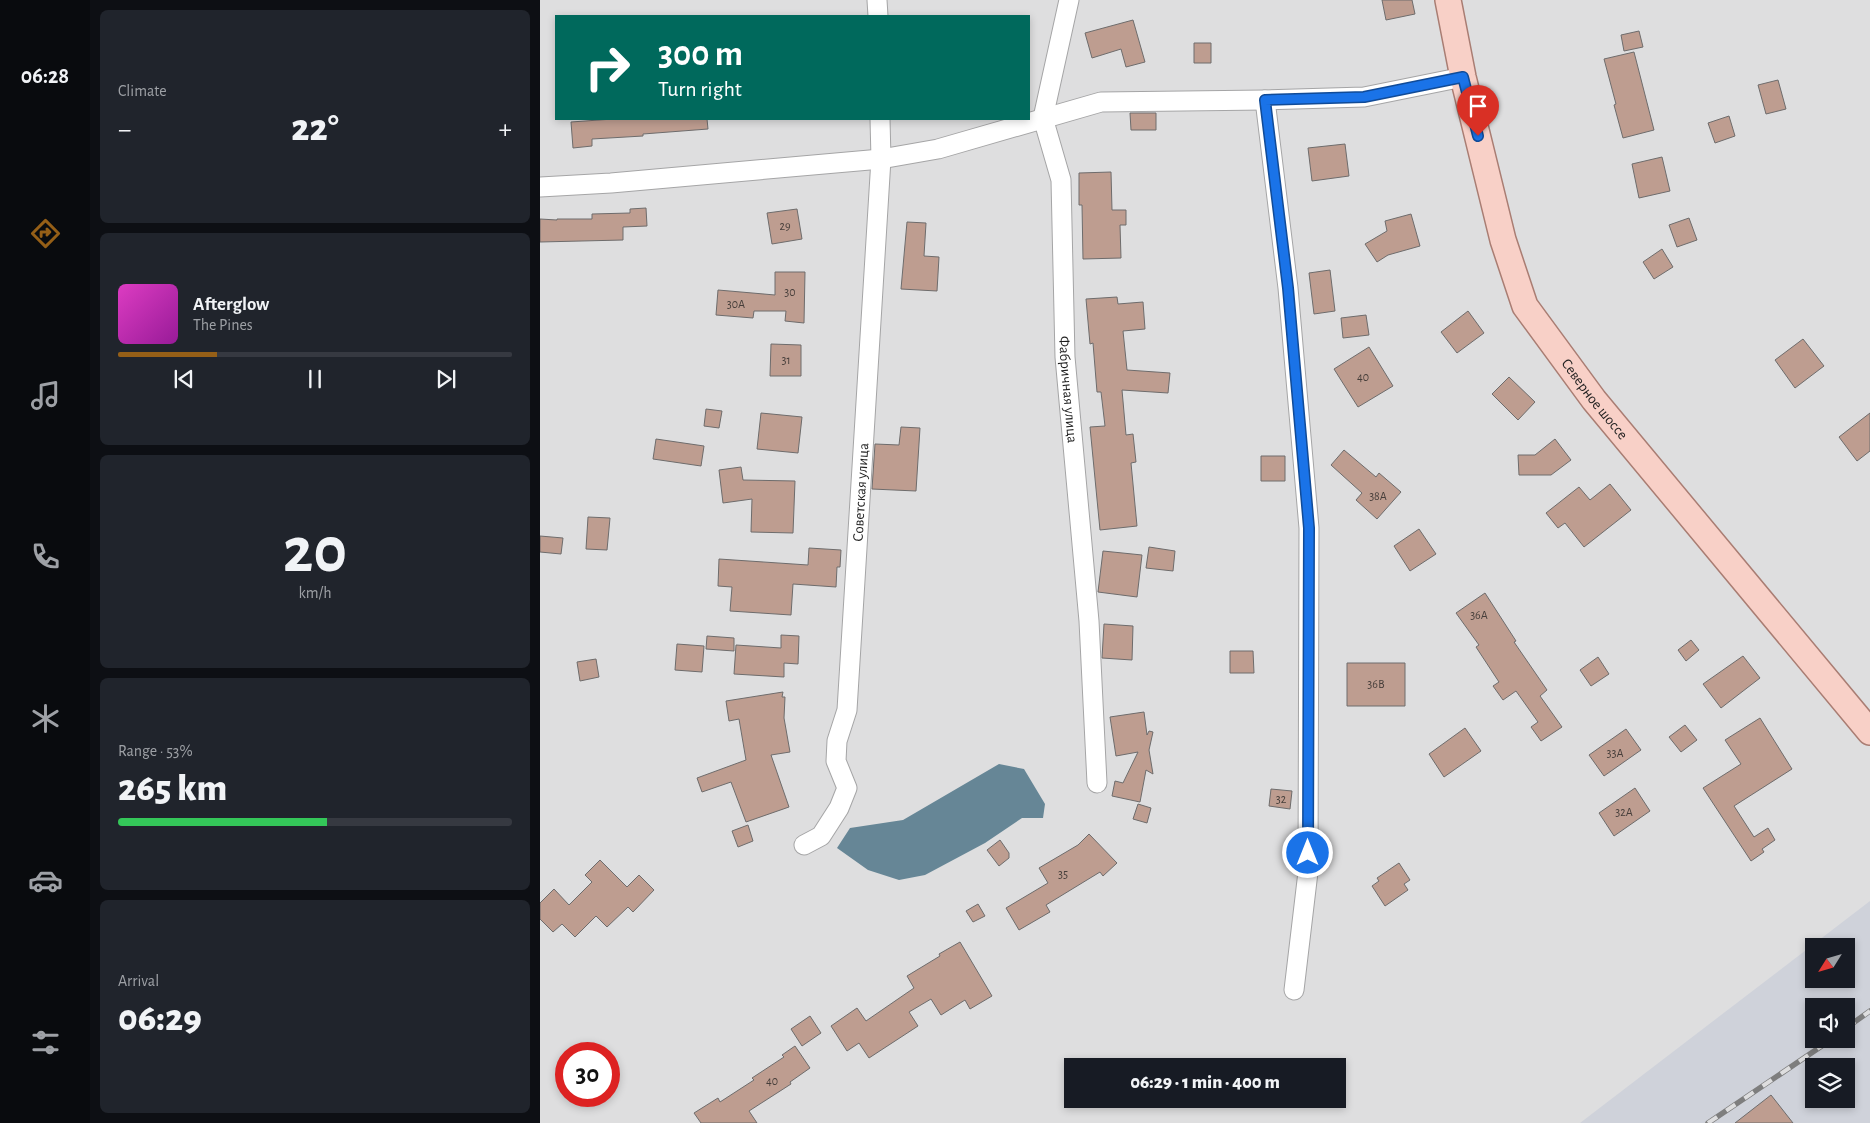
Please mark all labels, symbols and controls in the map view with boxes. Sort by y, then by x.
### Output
icon: right [575,35,640,100]
text: 300 m [658,37,743,72]
text: 06:28 [21,65,69,87]
text: Turn right [658,78,742,100]
text: Climate [118,83,167,99]
pin [1457,85,1499,136]
icon: arrive [1464,92,1492,120]
text: 22° [291,110,339,148]
text: − [118,116,131,144]
text: + [499,116,512,144]
icon: directions [28,216,63,251]
house number: 29 [779,220,791,232]
house number: 30 [784,286,796,298]
text: Afterglow [193,295,269,314]
house number: 30А [727,298,745,310]
text: The Pines [193,317,253,333]
street label: Фабричная улица [1057,336,1080,444]
house number: 31 [781,354,791,366]
street label: Северное шоссе [1559,356,1631,442]
icon: previous [170,365,198,393]
icon: pause [301,365,329,393]
icon: next [432,365,460,393]
house number: 40 [1357,371,1369,383]
icon: music [28,378,63,413]
street label: Советская улица [850,442,871,542]
house number: 38А [1369,490,1387,502]
text: 20 [283,519,347,584]
icon: phone [28,539,63,574]
text: km/h [298,585,332,601]
house number: 36А [1470,609,1488,621]
house number: 36В [1367,678,1385,690]
icon: climate [28,701,63,736]
text: Range · 53% [118,743,193,759]
house number: 33А [1607,747,1623,759]
text: 265 km [118,770,227,808]
house number: 32 [1276,793,1287,805]
house number: 32А [1615,806,1633,818]
position arrow [1281,826,1333,878]
icon: car [28,863,63,898]
house number: 35 [1058,868,1068,880]
north arrow [1805,938,1855,988]
map controls [1805,938,1855,1108]
text: Arrival [118,973,159,989]
button: sound [1805,998,1855,1048]
text: 06:29 [118,1000,202,1038]
icon: filters [28,1025,63,1060]
speed limit sign: 30 [555,1042,620,1107]
button: layers [1805,1058,1855,1108]
text: 06:29 · 1 min · 400 m [1130,1073,1280,1092]
house number: 40 [766,1075,778,1087]

